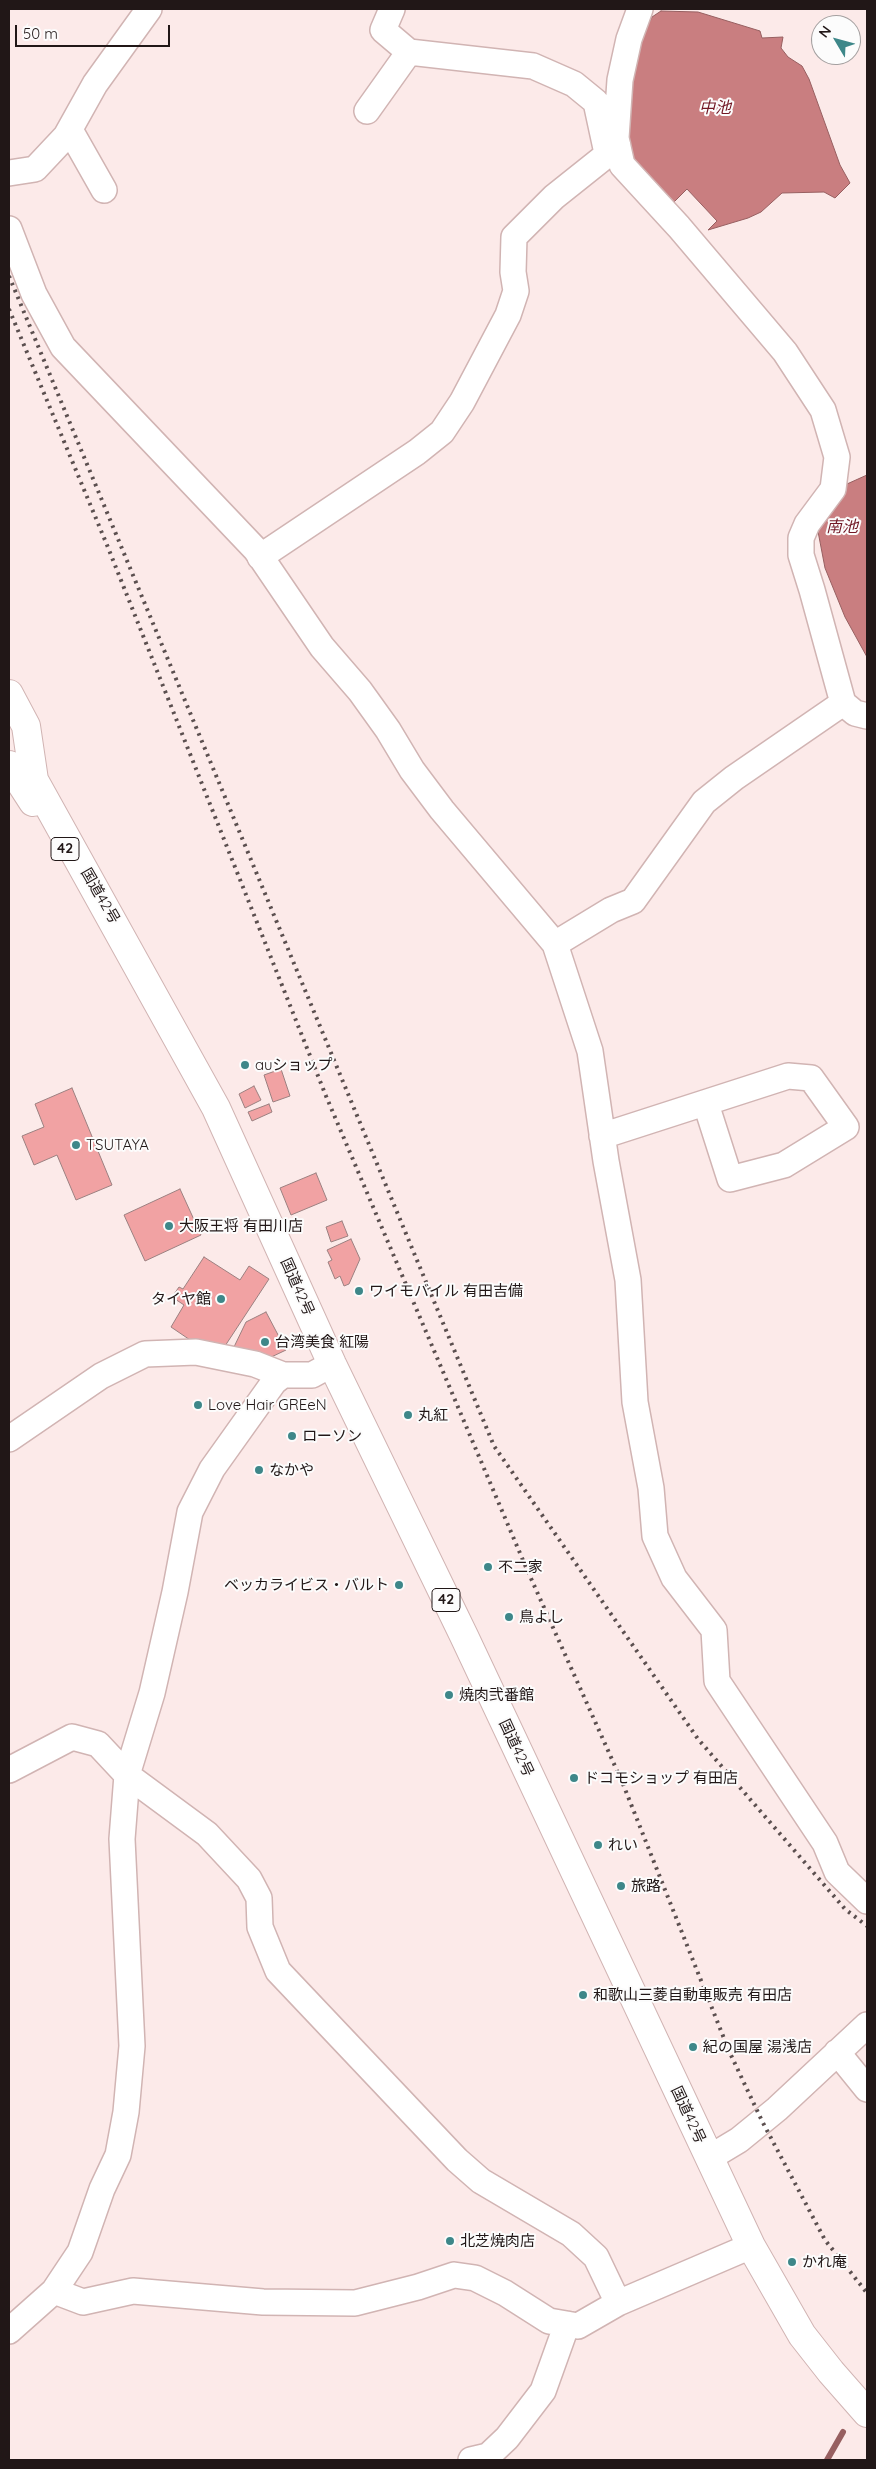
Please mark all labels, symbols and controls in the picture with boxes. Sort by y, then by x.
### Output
scale bar [18,15,172,47]
north arrow [811,15,861,65]
text: N [815,22,835,41]
text: 50 m [23,24,58,43]
water label: 中池 [699,98,731,118]
water label: 南池 [826,517,858,537]
road number: 42 [51,838,79,861]
street label: 国道42号 [77,865,123,927]
place label: auショップ [255,1056,332,1074]
marker: auショップ [239,1059,251,1071]
place label: TSUTAYA [86,1136,149,1154]
marker: TSUTAYA [70,1139,82,1151]
place label: 大阪王将 有田川店 [179,1217,303,1235]
marker: 大阪王将 有田川店 [163,1220,175,1232]
street label: 国道42号 [276,1255,318,1319]
place label: ワイモバイル 有田吉備 [369,1282,523,1300]
marker: ワイモバイル 有田吉備 [353,1285,365,1297]
place label: タイヤ館 [151,1290,211,1308]
marker: タイヤ館 [215,1293,227,1305]
place label: 台湾美食 紅陽 [275,1333,369,1351]
marker: 台湾美食 紅陽 [259,1336,271,1348]
place label: Love Hair GREeN [208,1396,327,1414]
marker: Love Hair GREeN [192,1399,204,1411]
place label: 丸紅 [418,1406,448,1424]
marker: 丸紅 [402,1409,414,1421]
place label: ローソン [302,1427,362,1445]
marker: ローソン [286,1430,298,1442]
place label: なかや [269,1461,314,1479]
marker: なかや [253,1464,265,1476]
place label: 不二家 [498,1558,543,1576]
marker: 不二家 [482,1561,494,1573]
place label: ベッカライビス・バルト [224,1576,389,1594]
marker: ベッカライビス・バルト [393,1579,405,1591]
road number: 42 [432,1588,460,1612]
place label: 鳥よし [519,1608,564,1626]
marker: 鳥よし [503,1611,515,1623]
place label: 焼肉弐番館 [459,1686,534,1704]
marker: 焼肉弐番館 [443,1689,455,1701]
street label: 国道42号 [495,1716,537,1780]
place label: ドコモショップ 有田店 [584,1769,738,1787]
marker: ドコモショップ 有田店 [568,1772,580,1784]
place label: れい [608,1836,638,1854]
marker: れい [592,1839,604,1851]
place label: 旅路 [631,1877,661,1895]
marker: 旅路 [615,1880,627,1892]
place label: 和歌山三菱自動車販売 有田店 [593,1986,792,2004]
marker: 和歌山三菱自動車販売 有田店 [577,1989,589,2001]
place label: 紀の国屋 湯浅店 [703,2038,812,2056]
marker: 紀の国屋 湯浅店 [687,2041,699,2053]
street label: 国道42号 [667,2083,709,2147]
place label: 北芝焼肉店 [460,2232,535,2250]
marker: 北芝焼肉店 [444,2235,456,2247]
place label: かれ庵 [802,2253,847,2271]
marker: かれ庵 [786,2256,798,2268]

